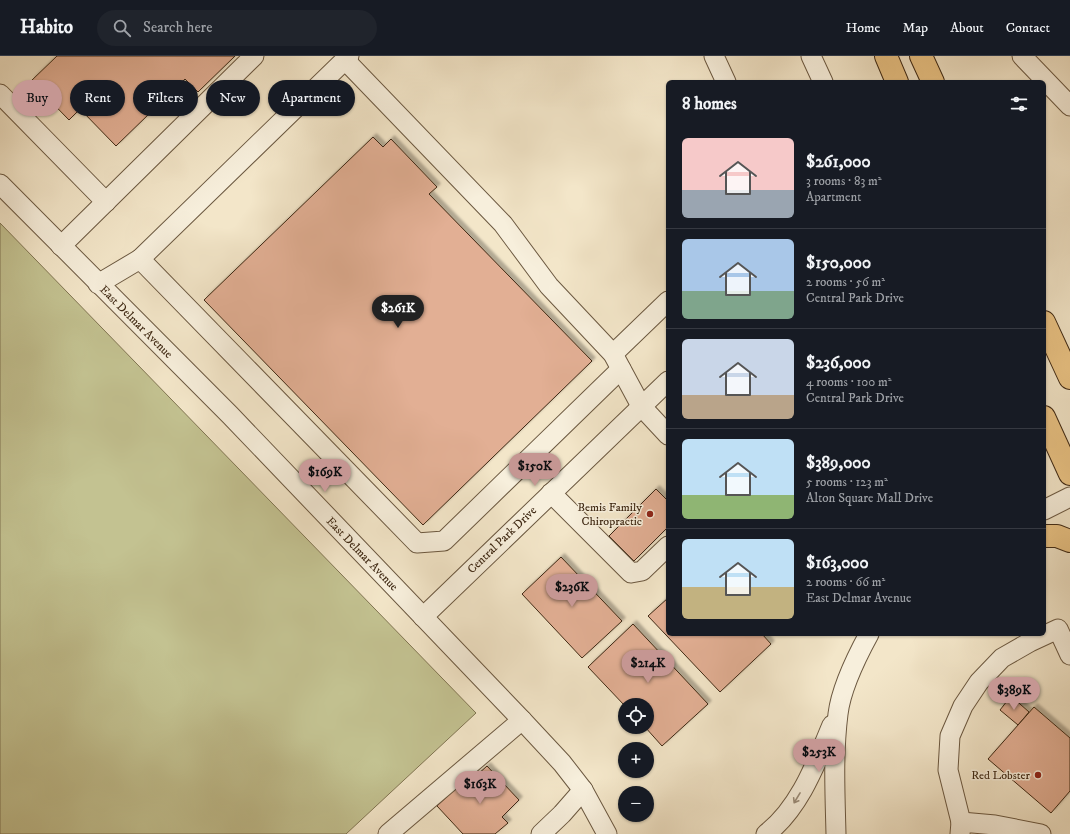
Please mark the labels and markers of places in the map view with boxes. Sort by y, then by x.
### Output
pin: $261K [370,295,426,329]
pin: $150K [507,453,563,487]
pin: $169K [297,459,353,493]
place label: Bemis Family Chiropractic [577,500,642,529]
marker: Bemis Family Chiropractic [645,509,655,519]
pin: $236K [544,574,600,608]
pin: $214K [620,650,676,684]
pin: $389K [986,677,1042,711]
pin: $253K [791,739,847,773]
place label: Red Lobster [971,768,1031,783]
marker: Red Lobster [1033,770,1043,780]
pin: $163K [452,771,508,805]

